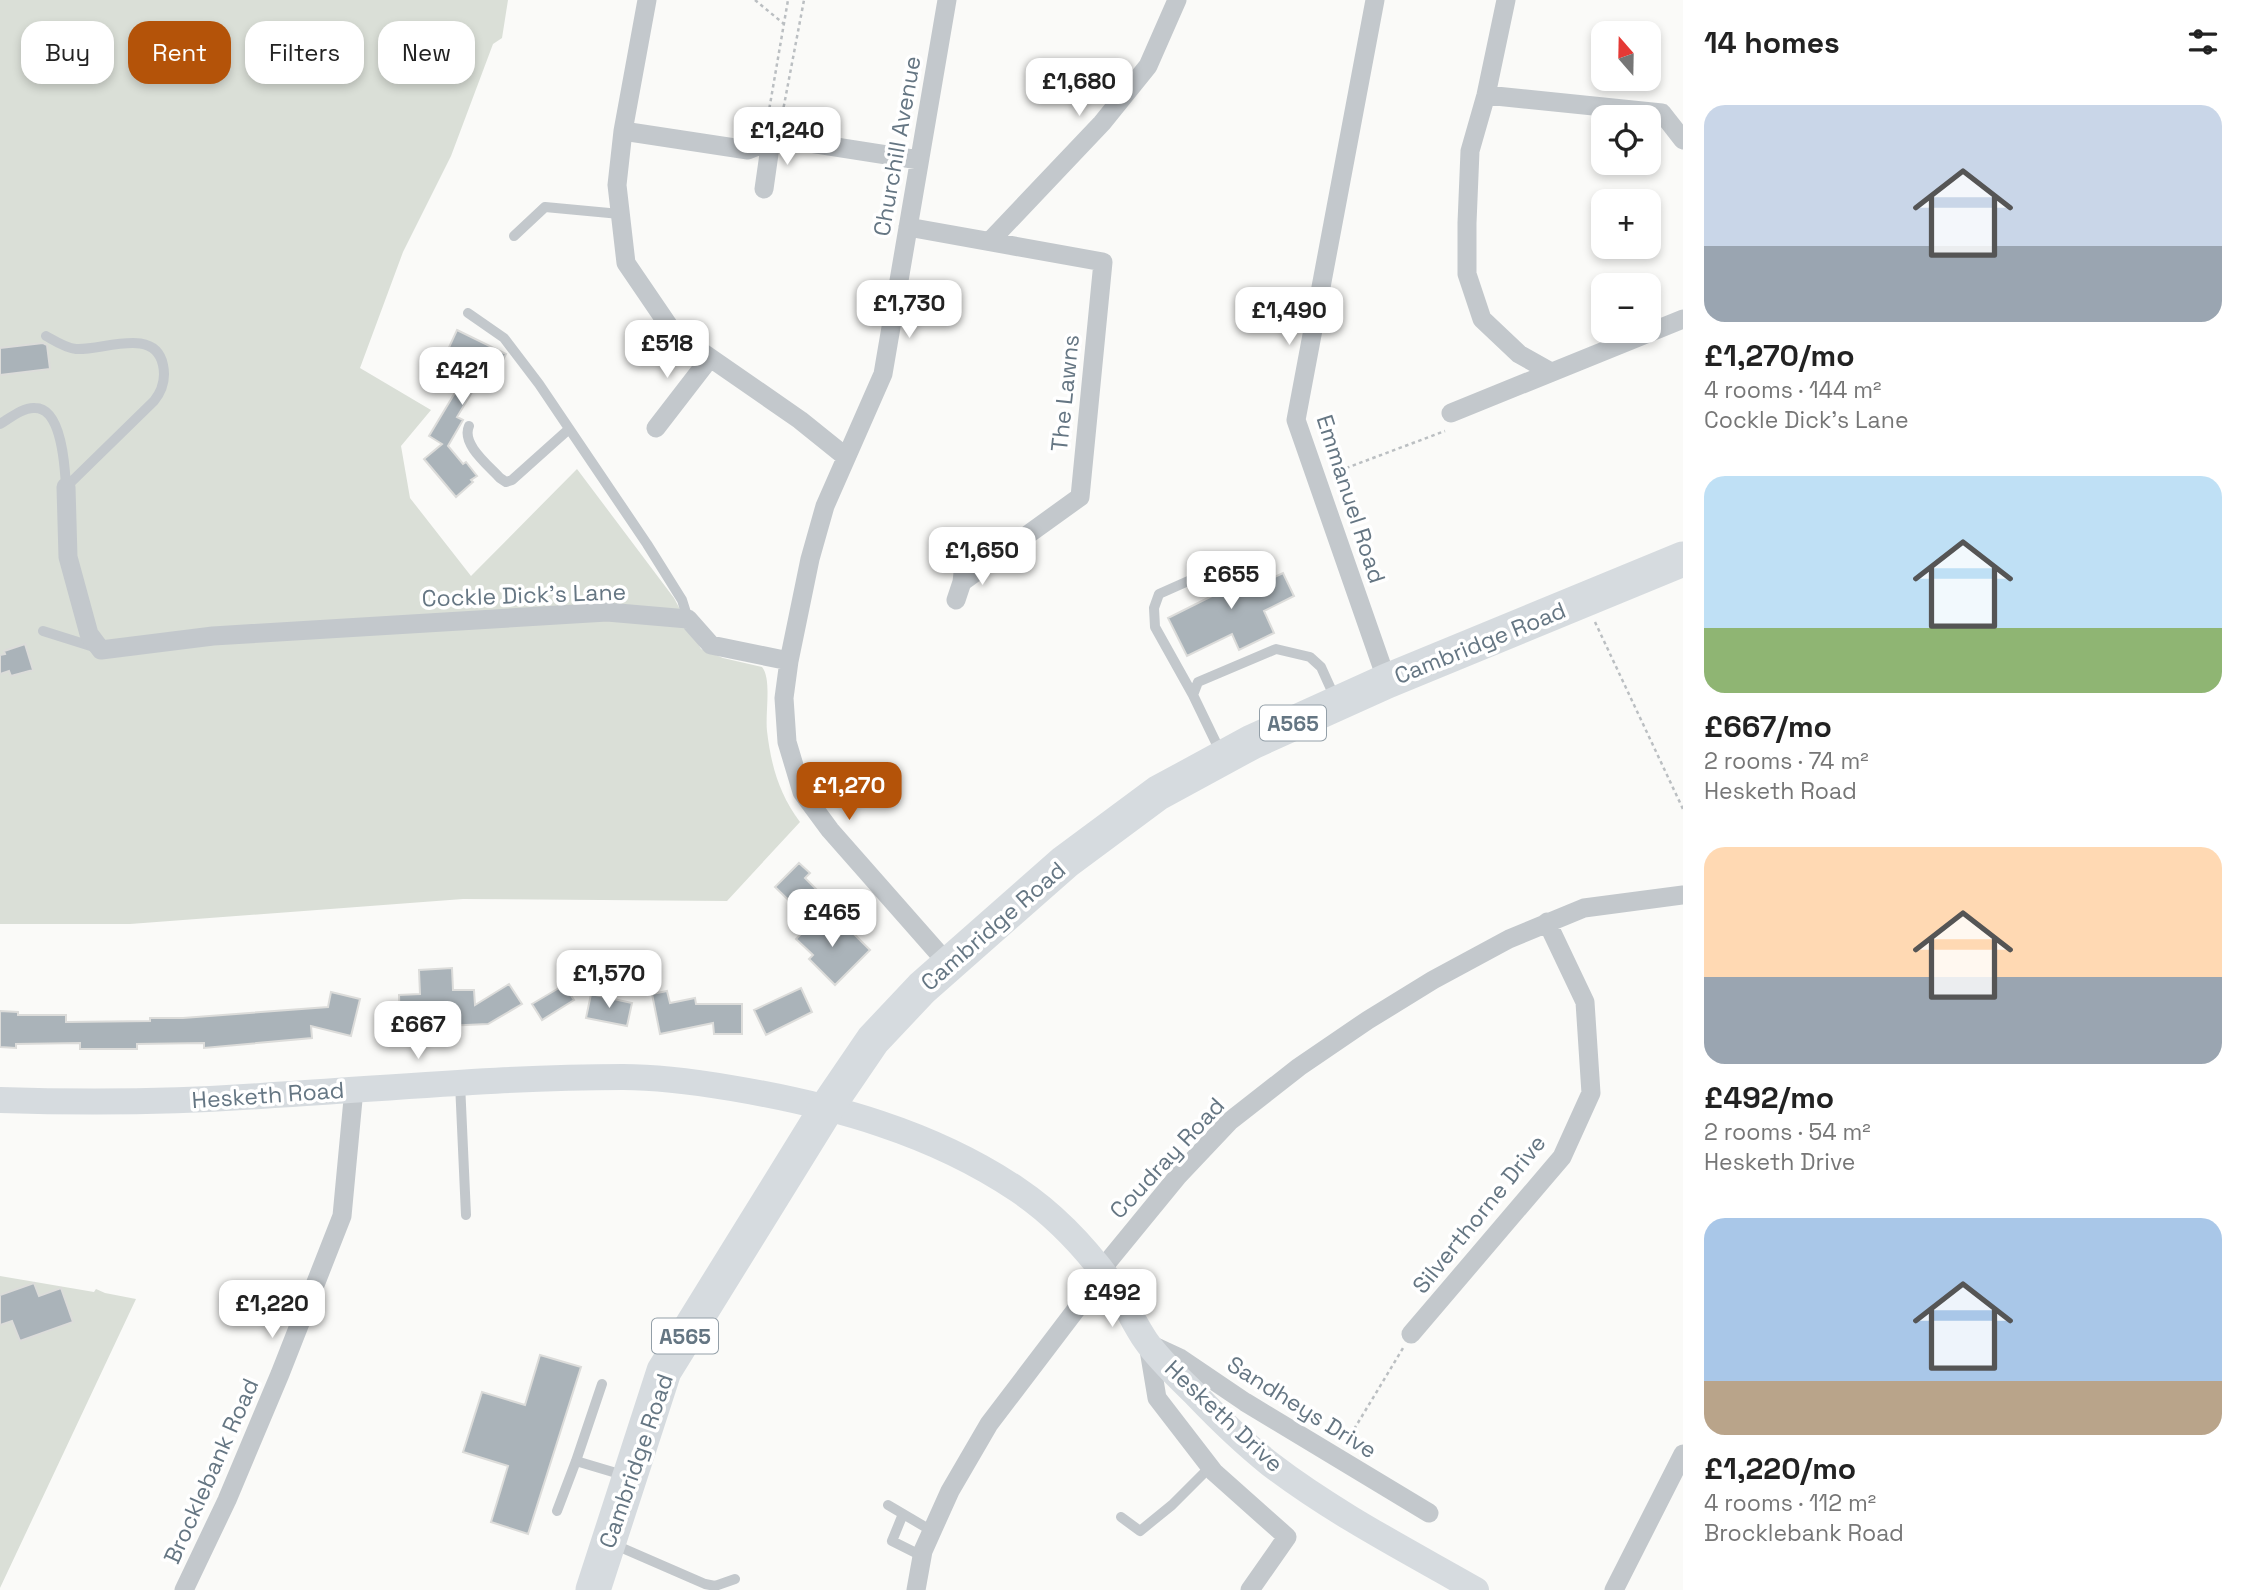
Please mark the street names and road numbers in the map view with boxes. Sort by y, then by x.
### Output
street label: Churchill Avenue [866,53,928,239]
street label: The Lawns [1044,333,1086,453]
street label: Emmanuel Road [1310,411,1392,587]
street label: Cockle Dick's Lane [421,576,627,614]
street label: Cambridge Road [1390,595,1570,691]
road number: A565 [1260,706,1326,740]
street label: Cambridge Road [914,855,1072,997]
street label: Hesketh Road [191,1075,345,1115]
street label: Coudray Road [1103,1091,1231,1225]
street label: Silverthorne Drive [1406,1128,1552,1300]
road number: A565 [652,1318,718,1354]
street label: Sandheys Drive [1221,1349,1383,1465]
street label: Hesketh Drive [1158,1353,1290,1479]
street label: Cambridge Road [592,1370,680,1552]
street label: Brocklebank Road [157,1374,265,1568]

